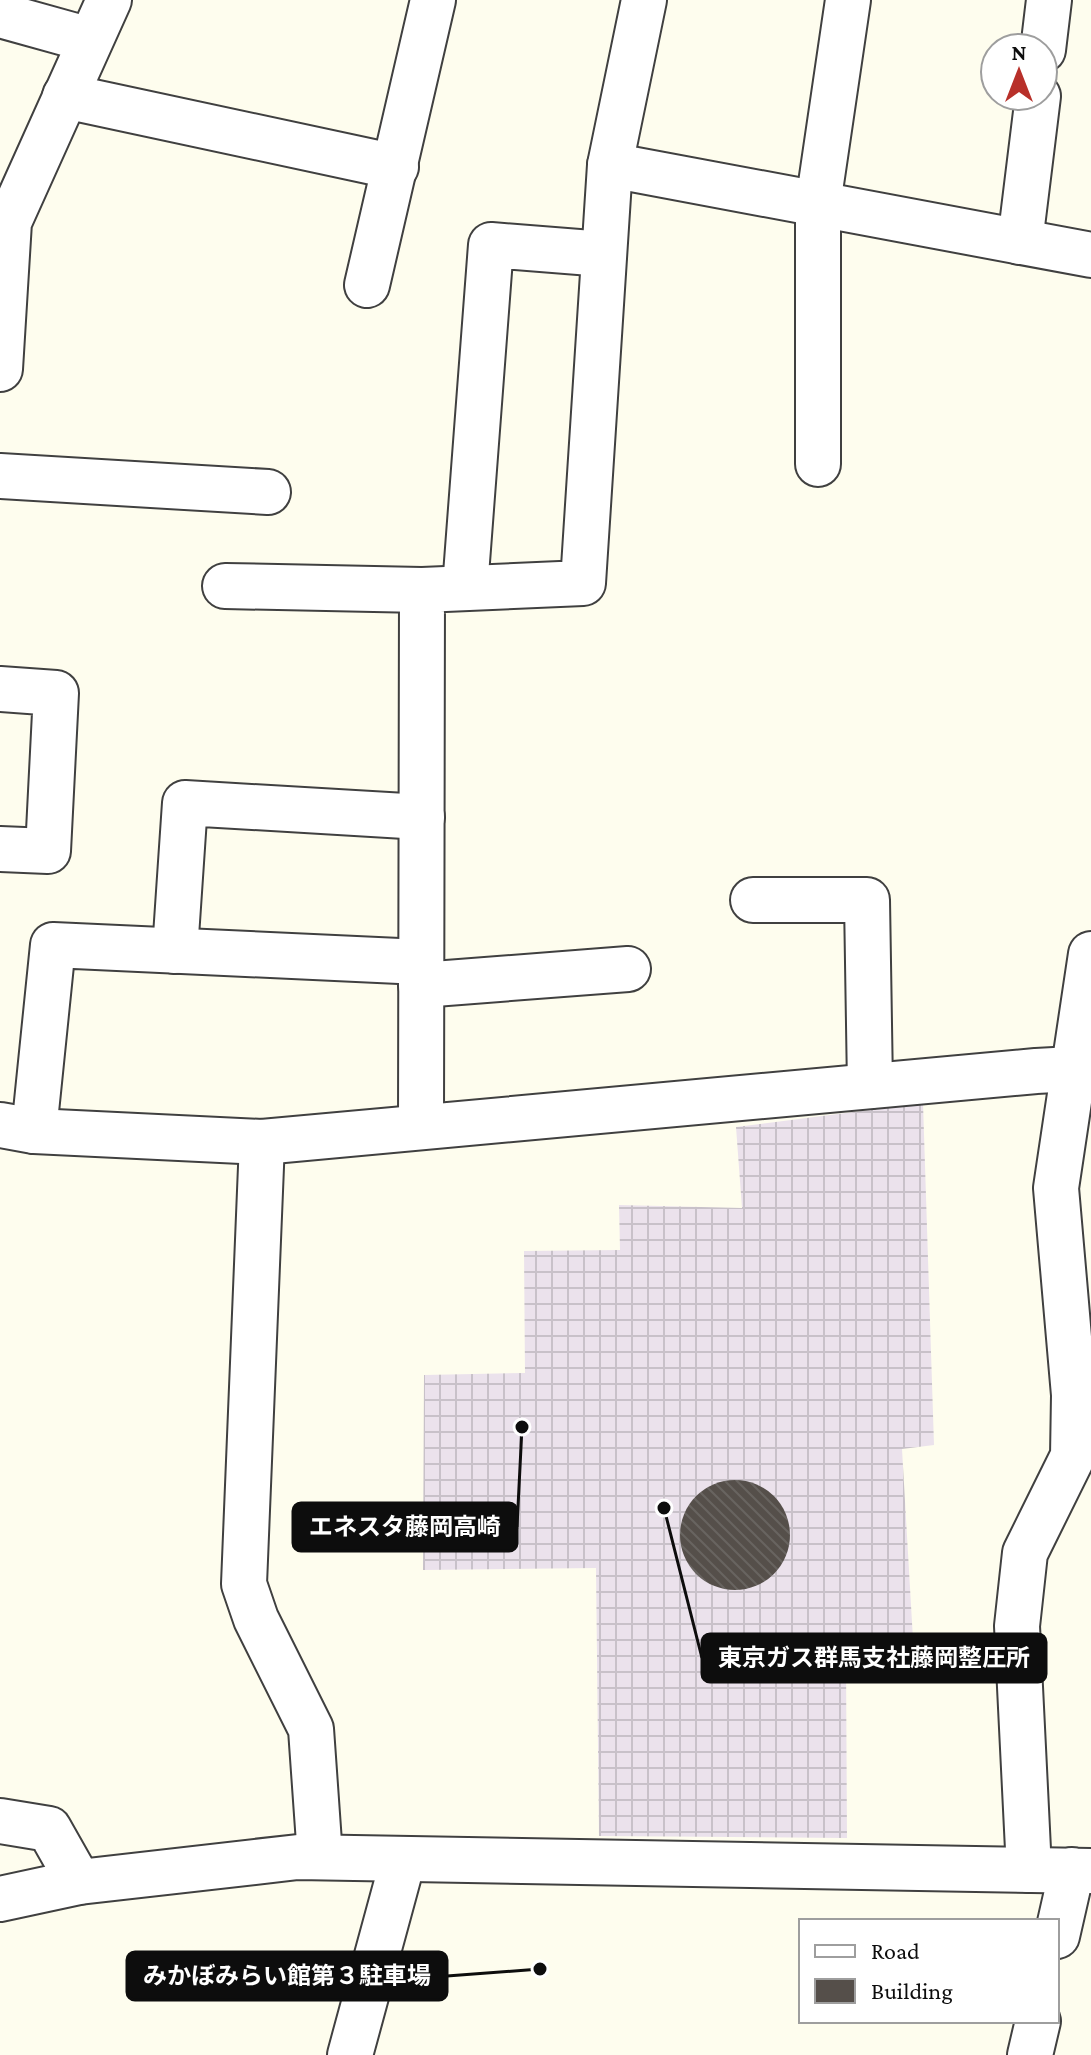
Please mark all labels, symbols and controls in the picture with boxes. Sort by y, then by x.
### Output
north arrow [979,32,1059,112]
text: N [1012,40,1027,65]
callout: エネスタ藤岡高崎 [293,1503,517,1551]
text: エネスタ藤岡高崎 [309,1513,501,1540]
callout: 東京ガス群馬支社藤岡整圧所 [702,1634,1046,1682]
text: 東京ガス群馬支社藤岡整圧所 [718,1644,1030,1671]
legend [799,1919,1059,2023]
text: Road [871,1937,920,1964]
callout: みかぼみらい館第３駐車場 [127,1952,447,2000]
text: みかぼみらい館第３駐車場 [143,1962,431,1989]
text: Building [871,1977,953,2004]

